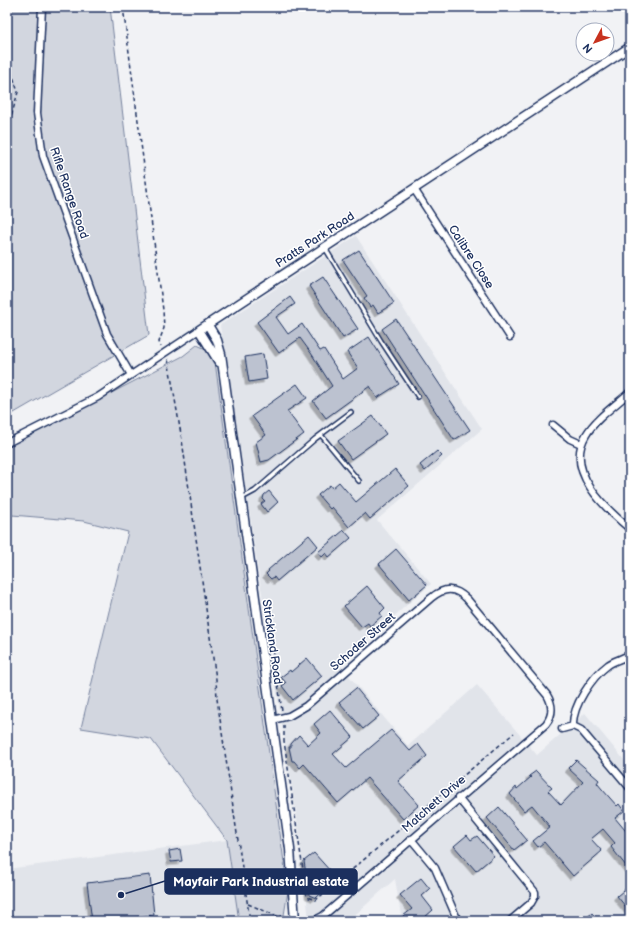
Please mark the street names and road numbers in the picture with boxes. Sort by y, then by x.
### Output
street label: Rifle Range Road [46,145,92,241]
street label: Pratts Park Road [273,209,357,271]
street label: Calibre Close [445,222,497,292]
street label: Strickland Road [259,599,285,686]
street label: Schoder Street [327,609,399,674]
street label: Matchett Drive [399,772,469,836]

